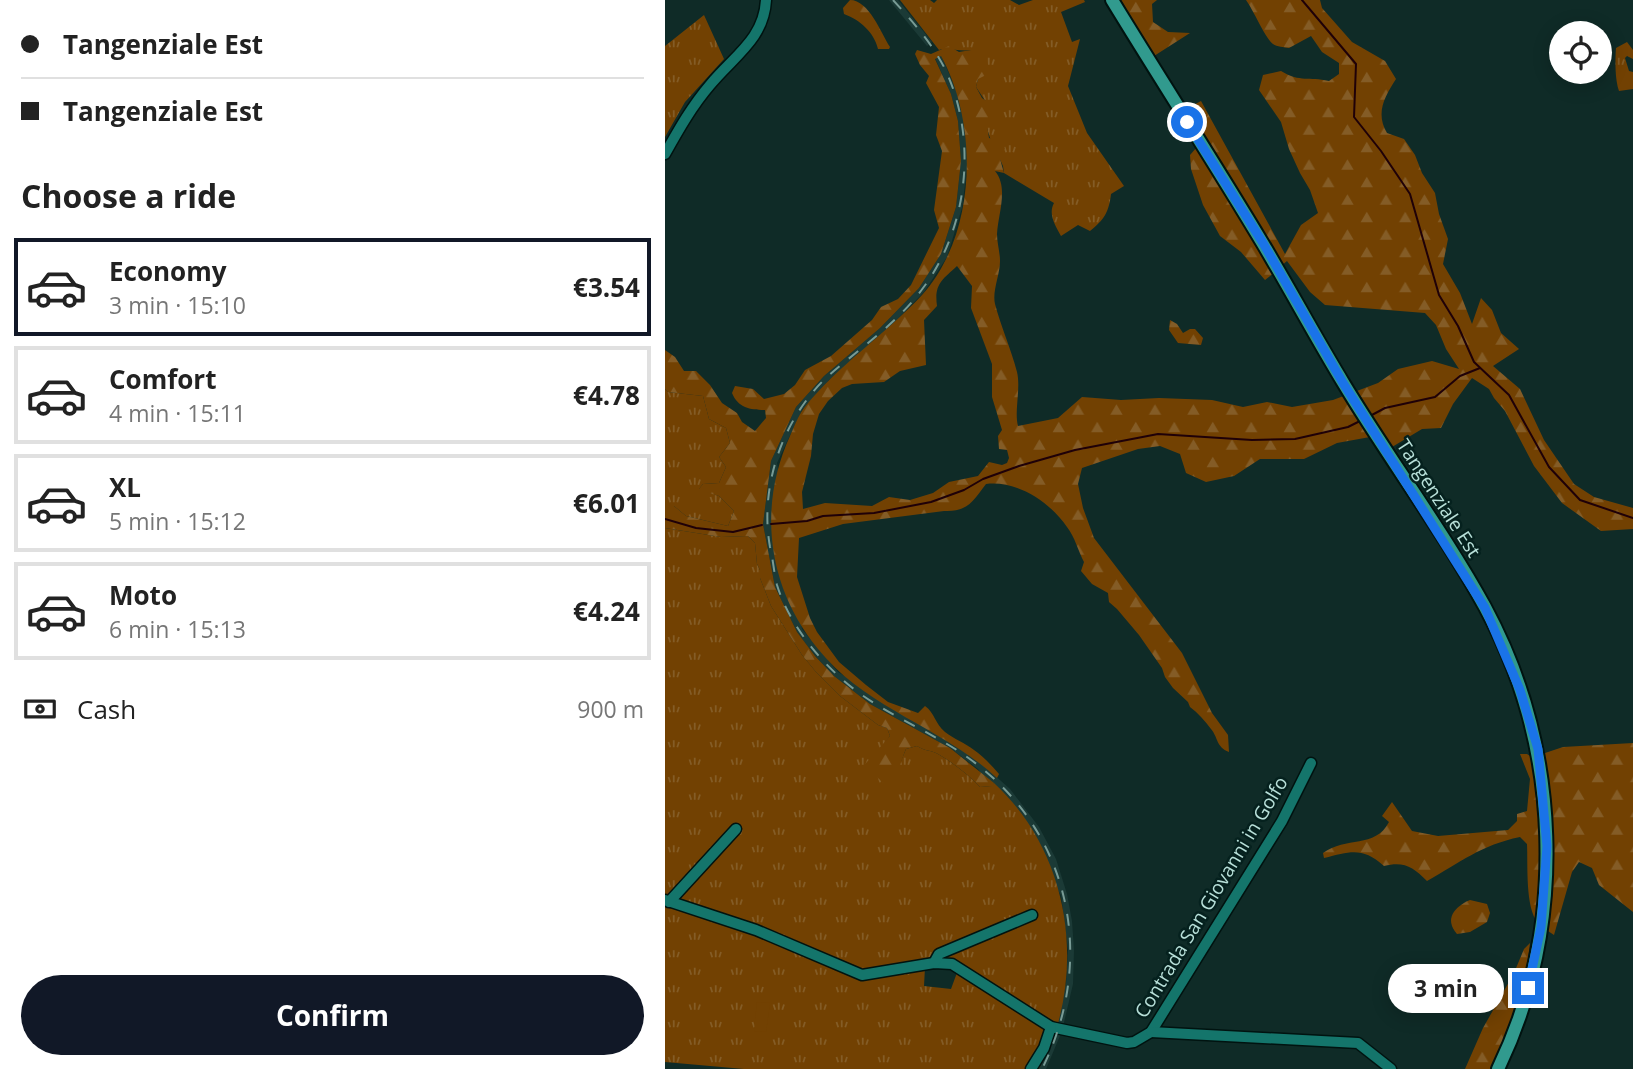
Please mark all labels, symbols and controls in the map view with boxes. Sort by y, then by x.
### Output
map controls [1549,21,1612,84]
button: locate [1549,21,1612,84]
text: Tangenziale Est [63,26,263,62]
text: Tangenziale Est [63,93,263,129]
route start [1171,106,1203,138]
text: Choose a ride [21,174,236,217]
text: Economy [109,253,227,289]
icon: car [25,256,88,319]
text: €3.54 [573,269,640,305]
text: 3 min · 15:10 [109,289,246,321]
text: Comfort [109,361,216,397]
icon: car [25,364,88,427]
text: €4.78 [573,377,640,413]
text: 4 min · 15:11 [109,397,246,429]
street label: Tangenziale Est [1391,434,1487,562]
text: XL [109,469,141,505]
icon: car [25,472,88,535]
text: €6.01 [573,485,640,521]
text: 5 min · 15:12 [109,505,246,537]
text: Moto [109,577,177,613]
icon: car [25,580,88,643]
text: €4.24 [573,593,640,629]
text: 6 min · 15:13 [109,613,246,645]
icon: cash [21,690,59,728]
text: Cash [77,691,136,727]
text: 900 m [577,693,644,725]
street label: Contrada San Giovanni in Golfo [1128,771,1294,1023]
callout: 3 min [1388,964,1503,1012]
text: 3 min [1414,972,1478,1004]
route end [1512,972,1544,1004]
button: Confirm [21,975,644,1055]

